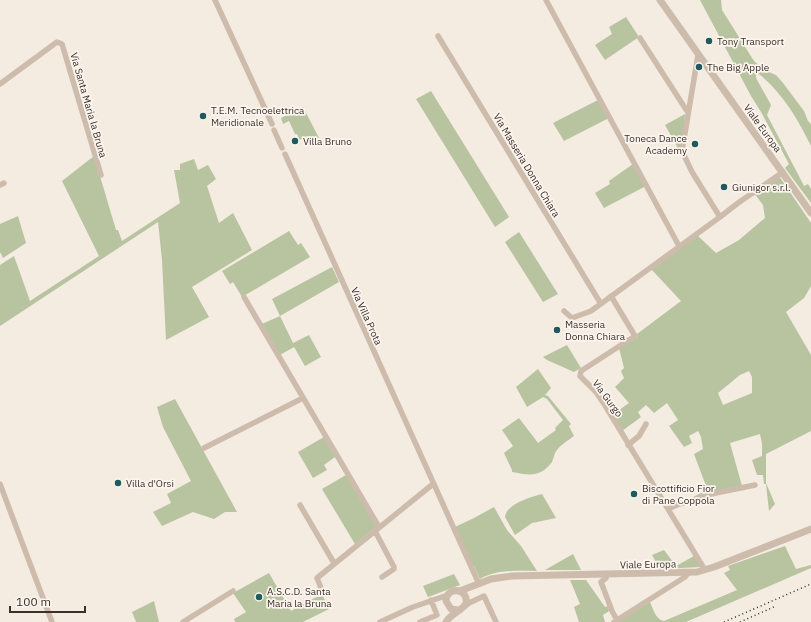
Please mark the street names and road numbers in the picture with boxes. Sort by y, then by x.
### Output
street label: Via Santa Maria la Bruna [67,51,110,160]
street label: Viale Europa [741,102,785,155]
street label: Via Masseria Donna Chiara [490,111,563,220]
street label: Via Villa Prota [348,285,385,348]
street label: Via Gurgo [590,377,626,420]
street label: Viale Europa [620,557,677,571]

